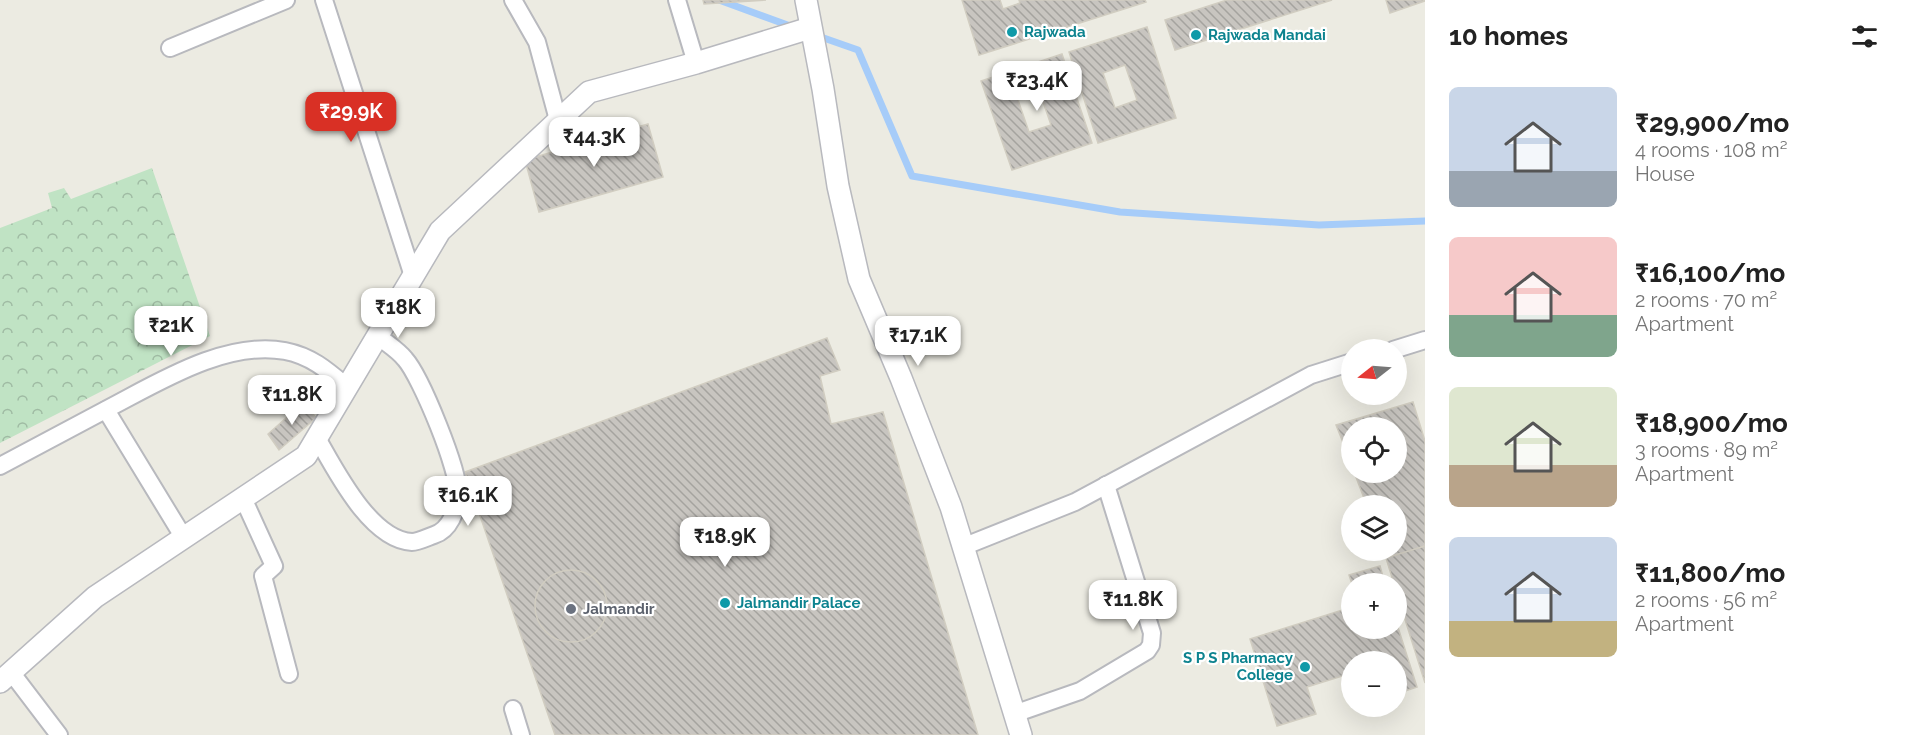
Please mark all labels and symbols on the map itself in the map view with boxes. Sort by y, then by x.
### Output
place label: Rajwada [1024,23,1086,41]
marker: Rajwada [1005,25,1019,39]
place label: Rajwada Mandai [1208,26,1326,44]
marker: Rajwada Mandai [1189,28,1203,42]
pin: ₹23.4K [988,61,1086,112]
pin: ₹29.9K [302,92,400,143]
pin: ₹44.3K [545,117,643,168]
pin: ₹18K [362,288,434,339]
pin: ₹21K [135,306,207,357]
pin: ₹17.1K [869,316,967,367]
north arrow [1341,339,1407,405]
pin: ₹11.8K [243,375,341,426]
pin: ₹16.1K [419,476,517,527]
pin: ₹18.9K [676,517,774,568]
pin: ₹11.8K [1084,580,1182,631]
place label: Jalmandir Palace [737,594,860,612]
marker: Jalmandir Palace [718,596,732,610]
place label: Jalmandir [583,600,655,618]
marker: Jalmandir [564,602,578,616]
place label: S P S Pharmacy College [1183,649,1294,684]
marker: S P S Pharmacy College [1298,660,1312,674]

